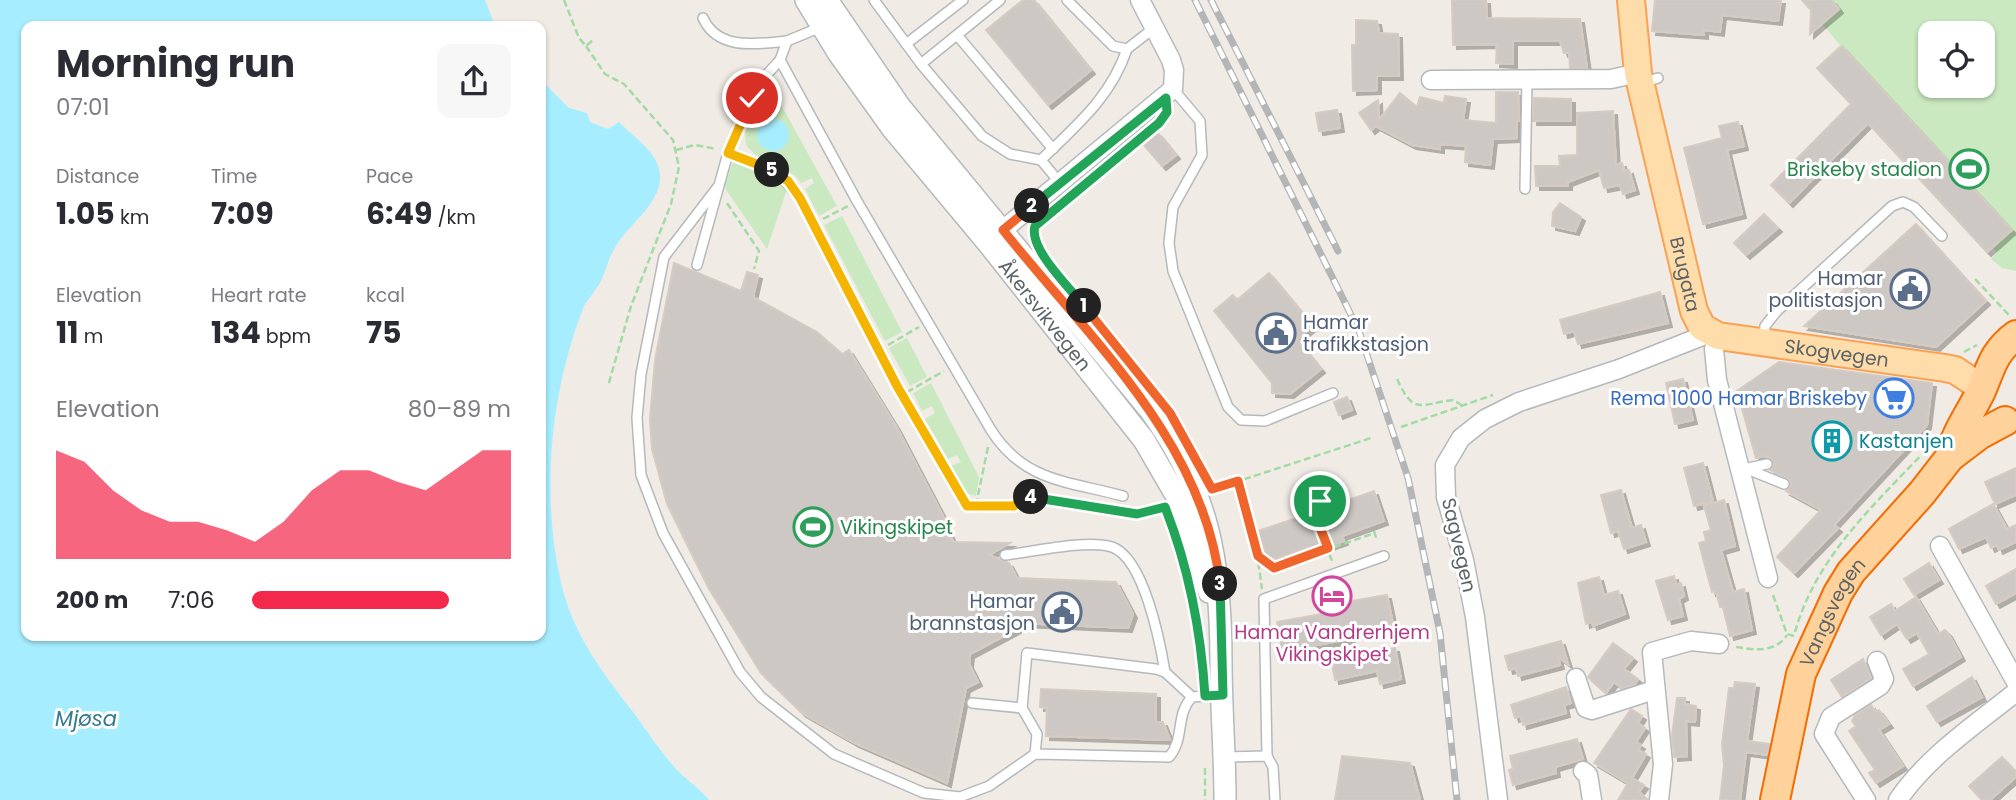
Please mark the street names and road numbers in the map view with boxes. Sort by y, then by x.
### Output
street label: Brugata [1663,234,1707,314]
street label: Åkersvikvegen [992,253,1098,377]
street label: Skogvegen [1783,332,1891,373]
street label: Sagvegen [1435,495,1483,595]
street label: Vangsvegen [1793,551,1871,671]

